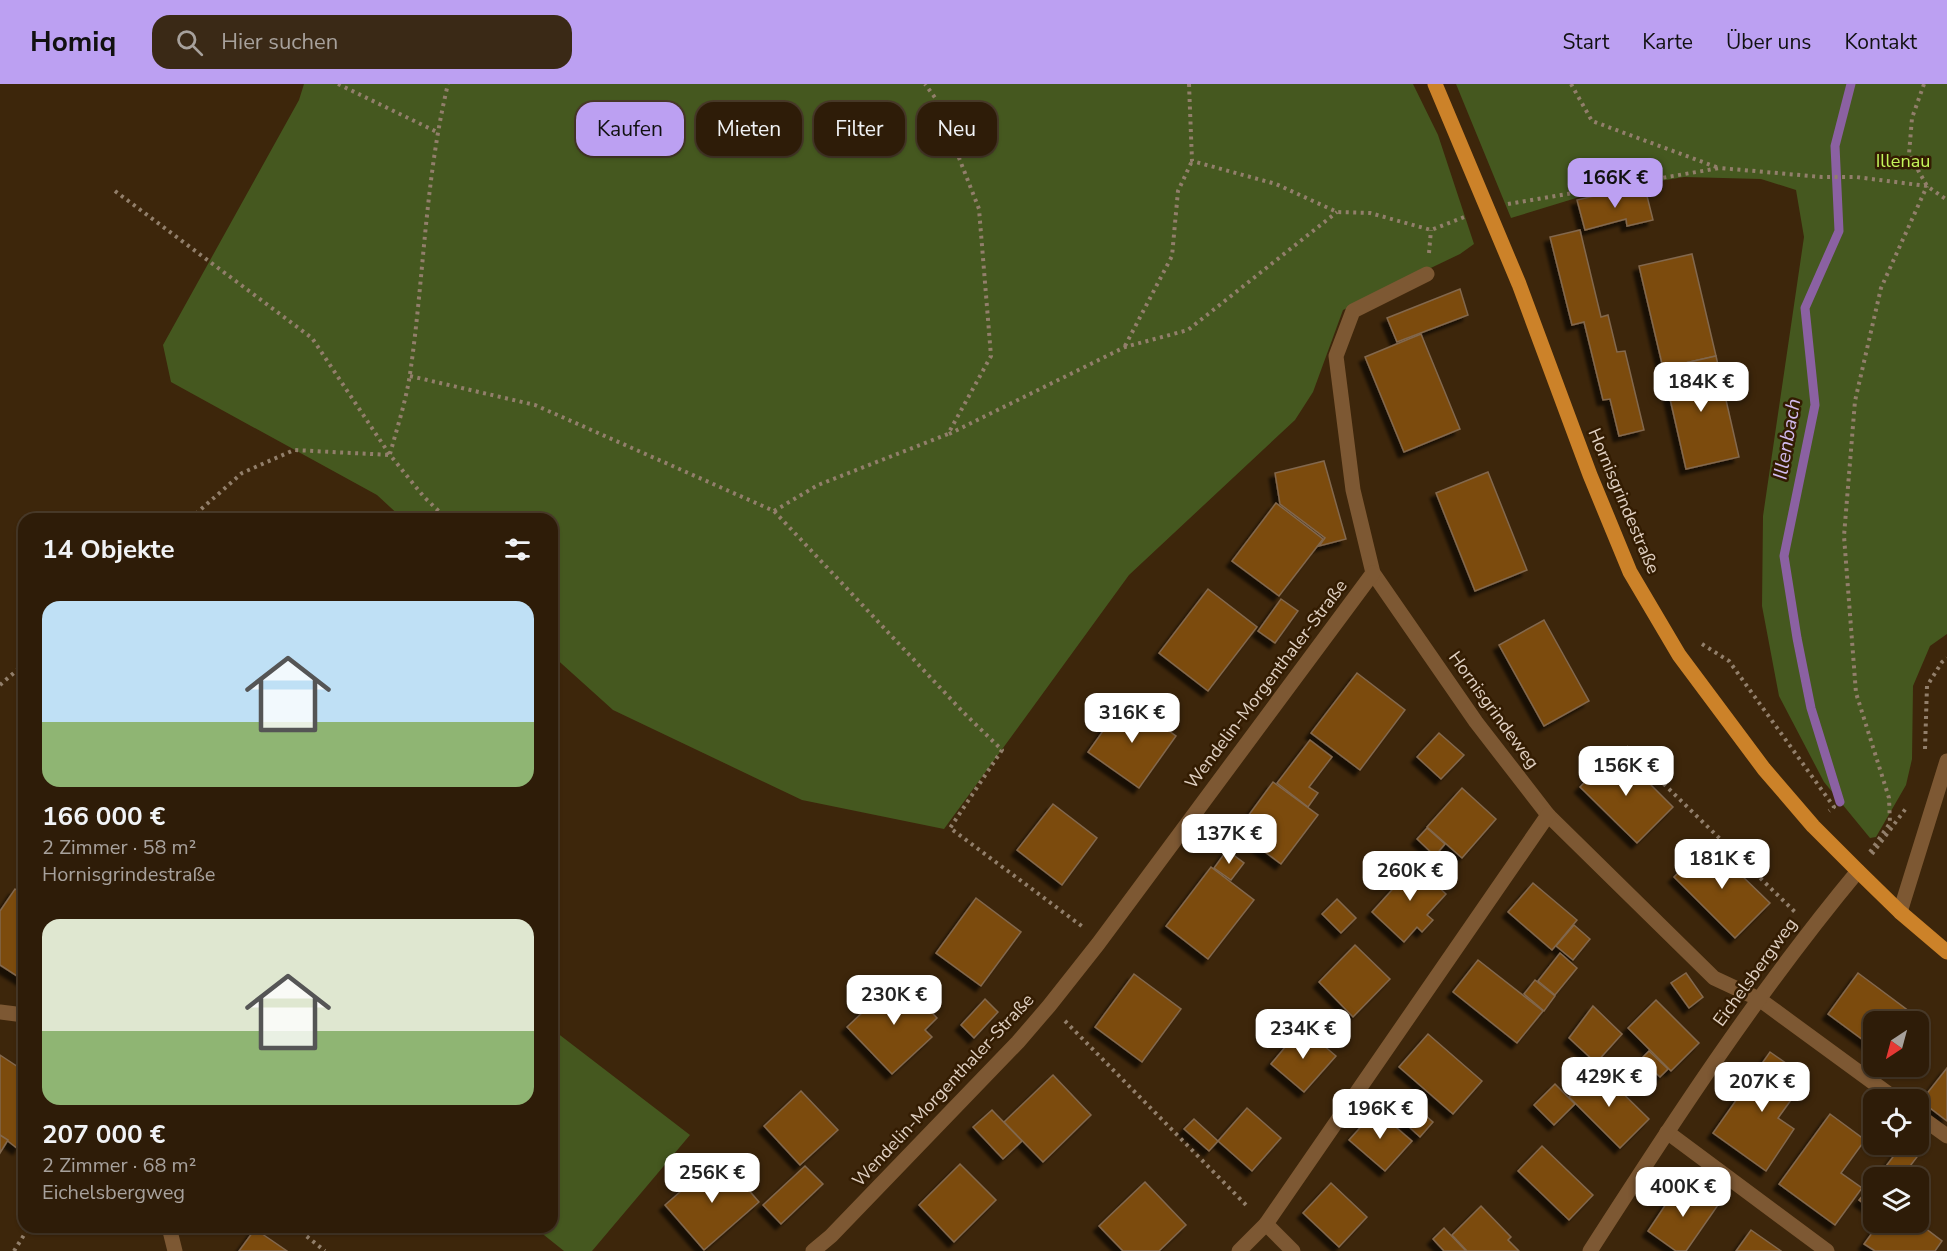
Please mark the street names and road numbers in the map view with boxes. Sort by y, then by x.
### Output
street label: Hornisgrindestraße [1582,424,1666,578]
street label: Wendelin-Morgenthaler-Straße [1179,574,1353,794]
street label: Hornisgrindeweg [1443,646,1545,774]
street label: Eichelsbergweg [1707,913,1803,1031]
street label: Wendelin-Morgenthaler-Straße [847,988,1039,1192]

